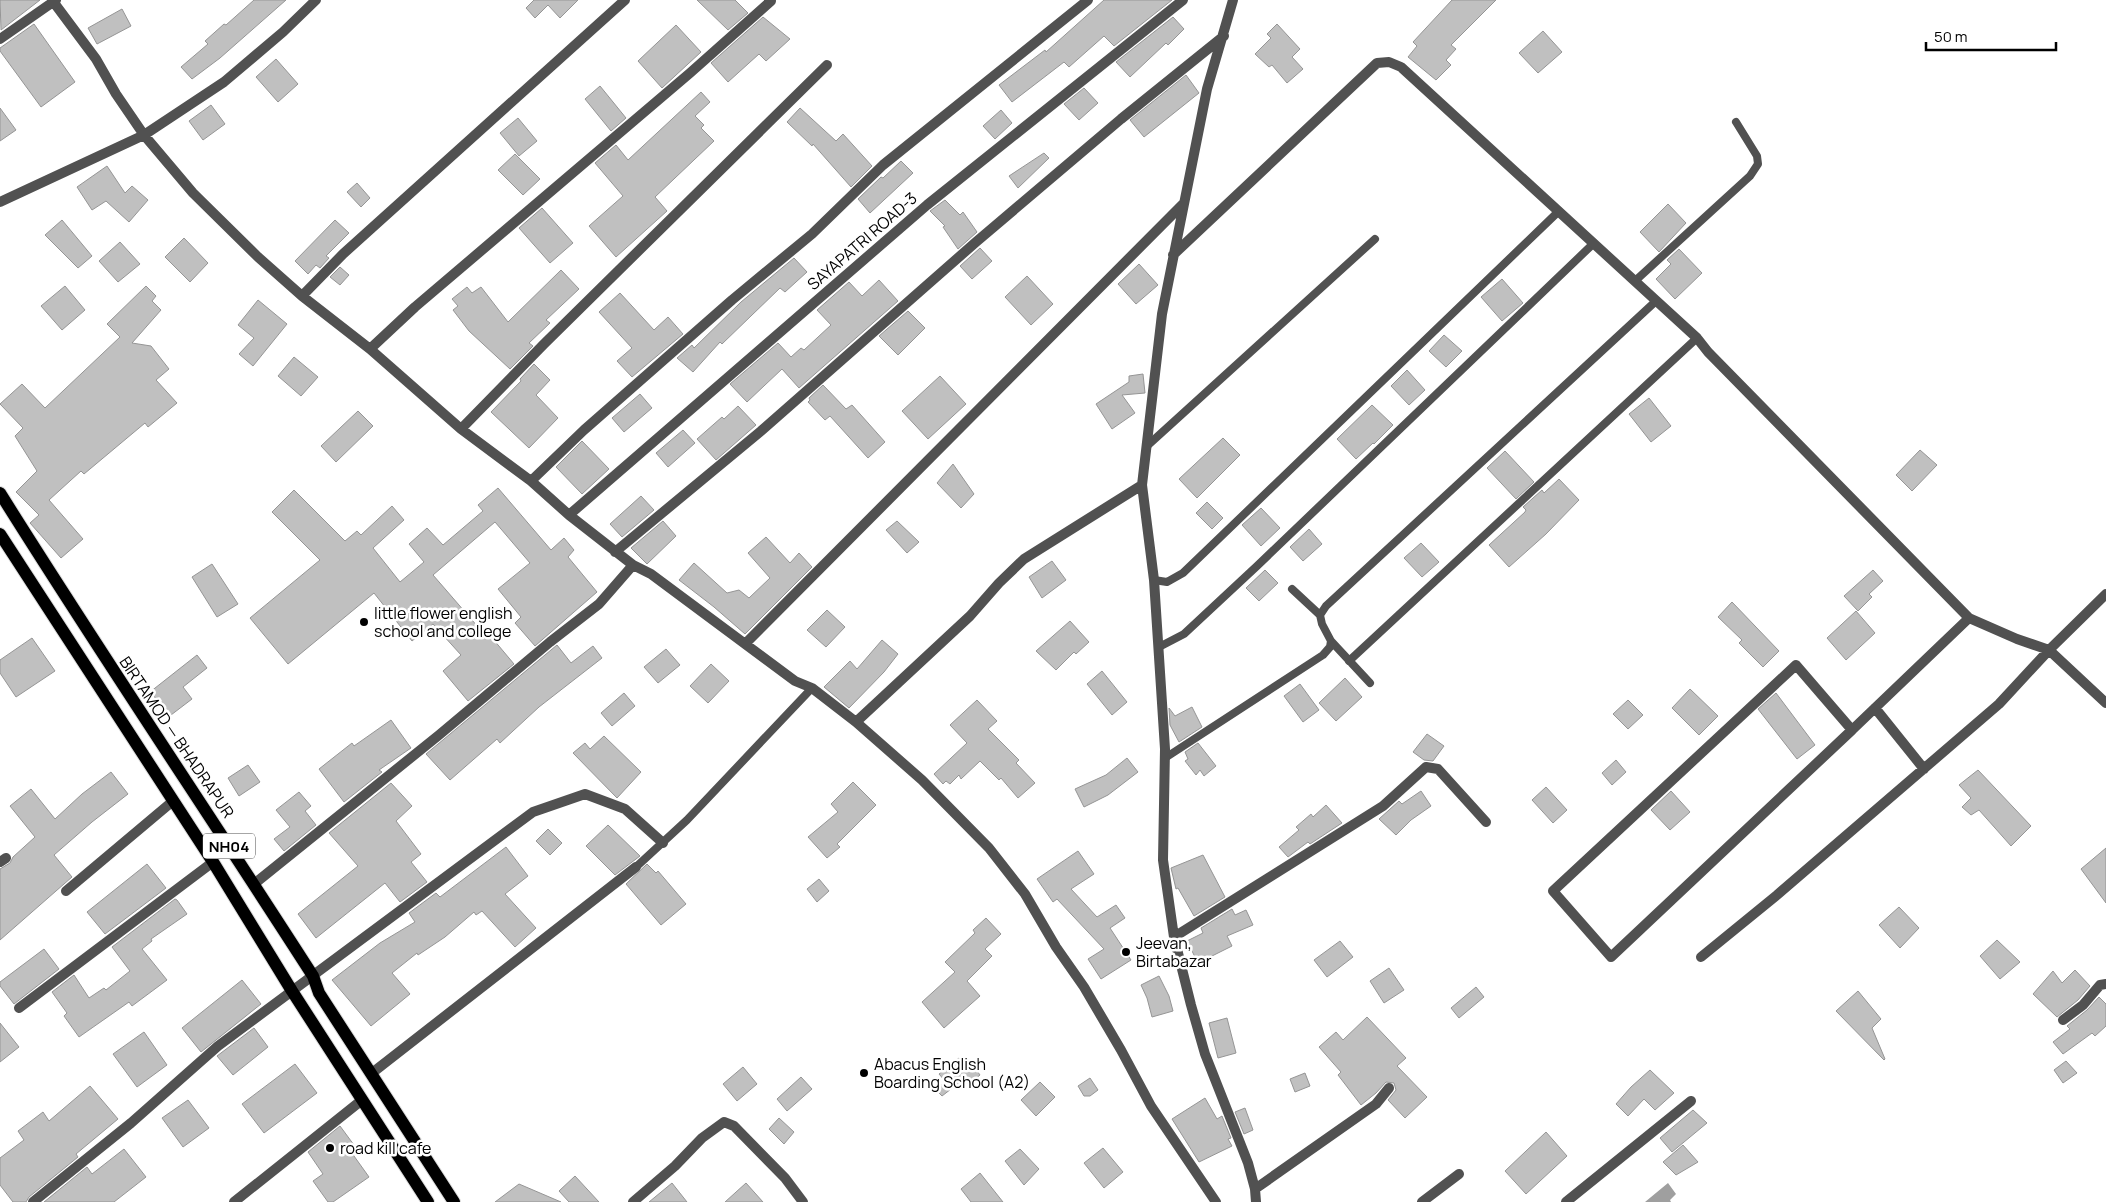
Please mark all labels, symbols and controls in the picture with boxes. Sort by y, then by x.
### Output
scale bar [1926,20,2056,52]
text: 50 m [1934,26,1968,47]
street label: SAYAPATRI ROAD-3 [802,187,922,295]
place label: little flower english school and college [374,602,513,642]
marker: little flower english school and college [358,616,370,628]
street label: BIRTAMOD — BHADRAPUR [115,652,239,822]
road number: NH04 [203,834,255,858]
place label: Jeevan, Birtabazar [1136,932,1212,972]
marker: Jeevan, Birtabazar [1120,946,1132,958]
place label: Abacus English Boarding School (A2) [874,1053,1030,1093]
marker: Abacus English Boarding School (A2) [858,1067,870,1079]
place label: road kill cafe [340,1137,431,1159]
marker: road kill cafe [324,1142,336,1154]

